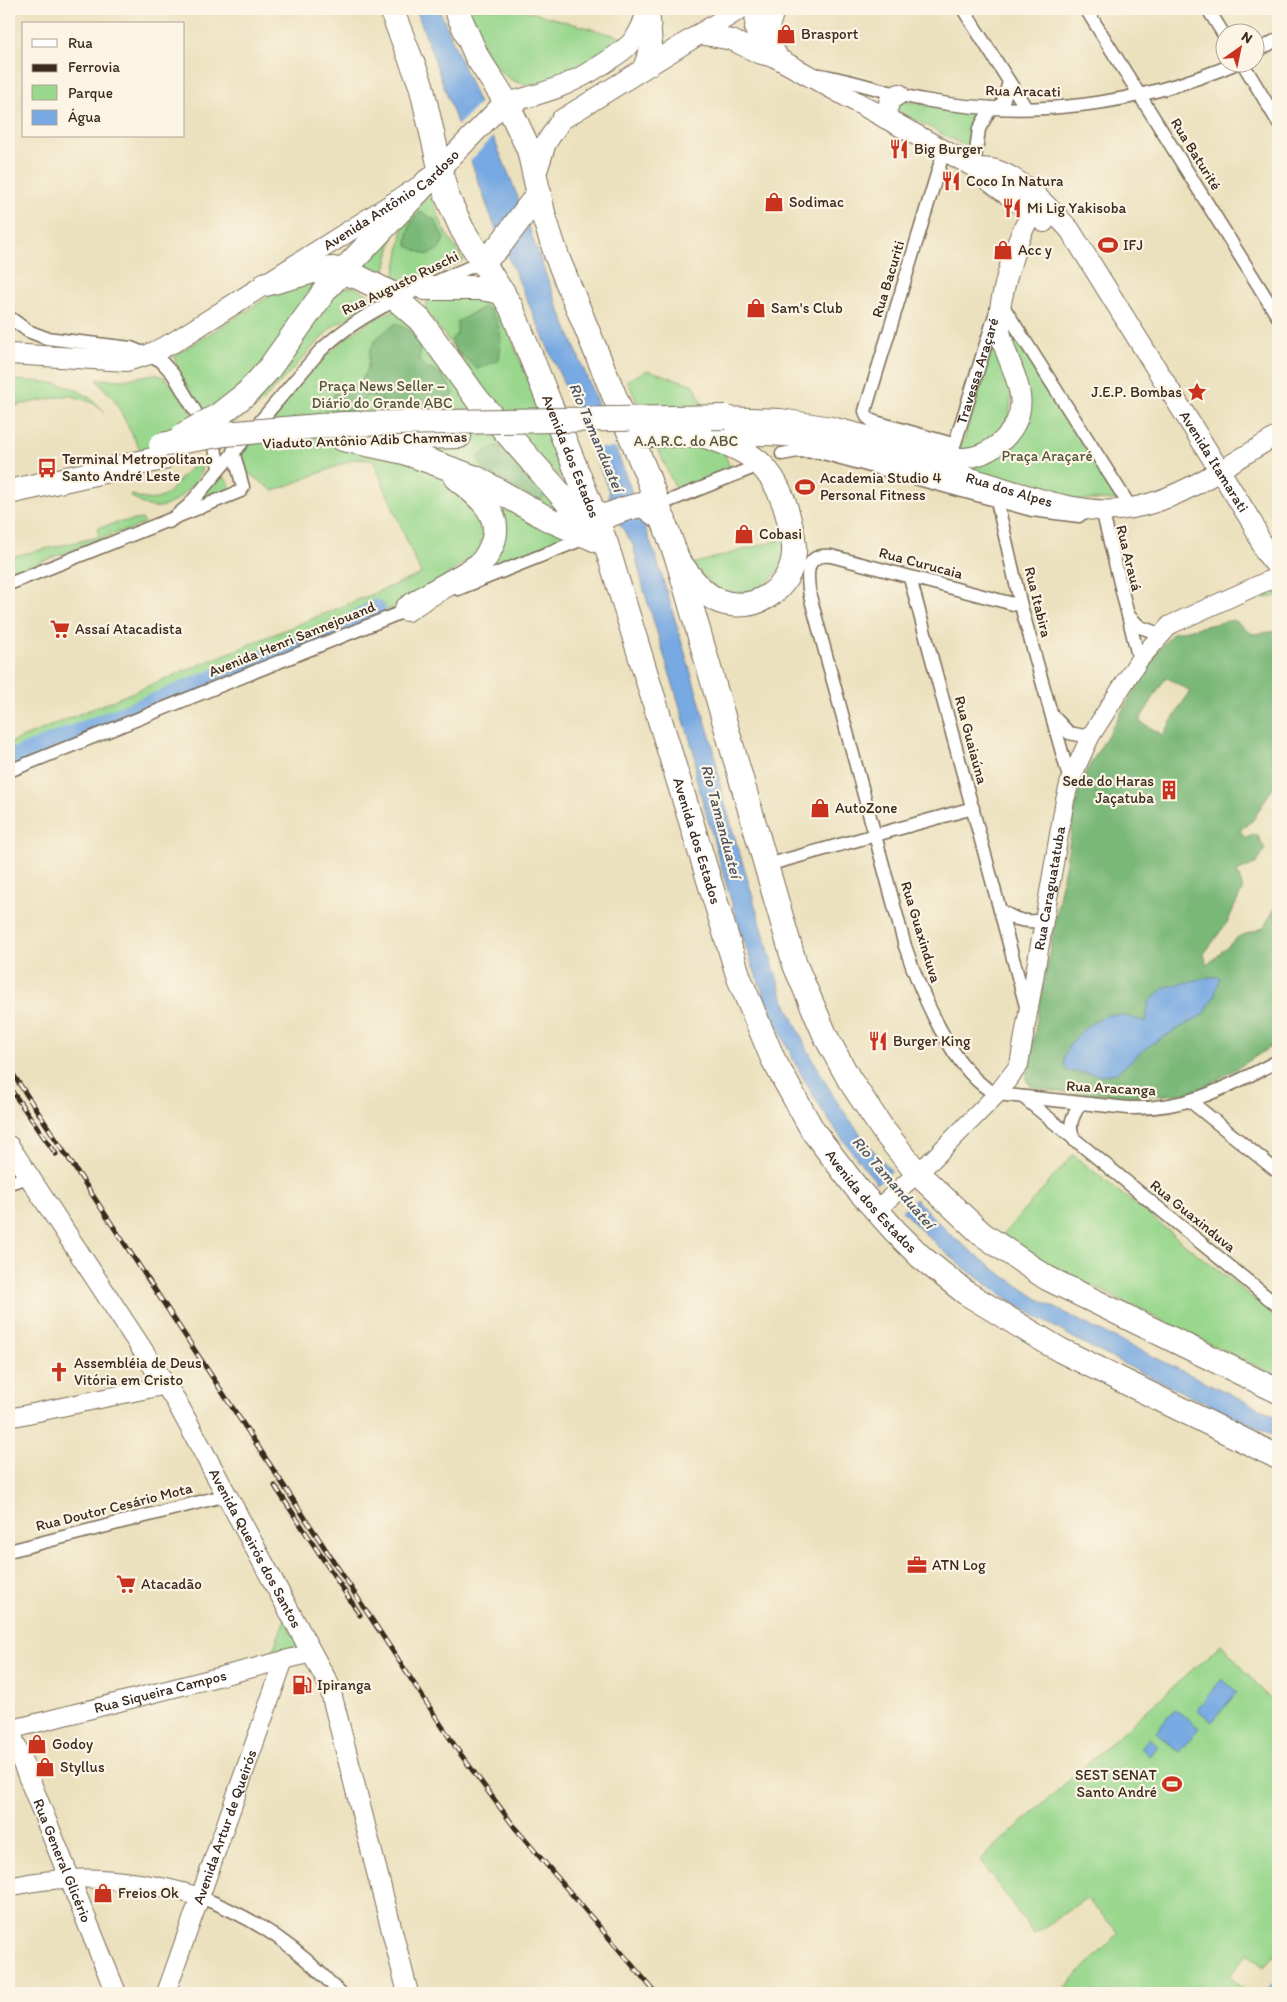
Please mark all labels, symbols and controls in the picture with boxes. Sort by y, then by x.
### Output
legend [22,22,185,138]
north arrow [1214,22,1264,72]
shop icon: Brasport [775,23,797,45]
place label: Brasport [801,25,859,43]
text: N [1238,28,1255,47]
text: Rua [68,34,93,52]
text: Ferrovia [68,58,120,76]
street label: Rua Aracati [985,81,1061,101]
text: Parque [68,84,113,102]
text: Água [68,108,102,126]
street label: Rua Baturité [1167,115,1225,193]
restaurant icon: Big Burger [888,138,910,160]
place label: Big Burger [914,140,983,158]
street label: Avenida Antônio Cardoso [320,146,463,254]
restaurant icon: Coco In Natura [940,170,962,192]
place label: Coco In Natura [966,172,1064,190]
shop icon: Sodimac [763,191,785,213]
place label: Sodimac [789,193,844,211]
restaurant icon: Mi Lig Yakisoba [1001,197,1023,219]
place label: Mi Lig Yakisoba [1027,199,1126,217]
sports icon: IFJ [1097,234,1119,256]
place label: IFJ [1123,236,1143,254]
street label: Rua Bacuriti [868,238,908,320]
shop icon: Acc y [992,239,1014,261]
place label: Acc y [1018,241,1052,259]
street label: Rua Augusto Ruschi [338,247,462,319]
shop icon: Sam's Club [745,297,767,319]
place label: Sam's Club [771,299,843,317]
street label: Travessa Araçaré [952,316,1003,426]
park label: Praça News Seller – Diário do Grande ABC [311,377,453,412]
water label: Rio Tamanduateí [565,380,629,497]
place icon: J.E.P. Bombas [1186,381,1208,403]
place label: J.E.P. Bombas [1091,383,1182,401]
street label: Avenida dos Estados [538,392,604,521]
street label: Avenida Itamarati [1176,407,1253,516]
street label: Viaduto Antônio Adib Chammas [262,427,468,453]
park label: A.A.R.C. do ABC [634,432,739,450]
park label: Praça Araçaré [1001,447,1093,465]
place label: Terminal Metropolitano Santo André Leste [62,450,213,485]
bus stop icon: Terminal Metropolitano Santo André Leste [36,457,58,479]
street label: Rua dos Alpes [964,468,1055,511]
place label: Academia Studio 4 Personal Fitness [820,469,941,504]
sports icon: Academia Studio 4 Personal Fitness [794,476,816,498]
shop icon: Cobasi [733,523,755,545]
street label: Rua Arauá [1112,523,1146,593]
place label: Cobasi [759,525,802,543]
street label: Rua Curucaia [877,543,965,583]
street label: Rua Itabira [1021,565,1056,640]
street label: Avenida Henri Sannejouand [206,597,379,681]
supermarket icon: Assaí Atacadista [49,618,71,640]
place label: Assaí Atacadista [75,620,183,638]
street label: Rua Guaiaúna [951,694,991,786]
water label: Rio Tamanduateí [697,762,747,883]
place label: Sede do Haras Jaçatuba [1062,772,1154,807]
street label: Avenida dos Estados [669,776,725,907]
building icon: Sede do Haras Jaçatuba [1158,779,1180,801]
shop icon: AutoZone [809,797,831,819]
place label: AutoZone [835,799,897,817]
street label: Rua Caraguatatuba [1030,824,1069,952]
street label: Rua Guaxinduva [897,879,945,985]
restaurant icon: Burger King [867,1030,889,1052]
place label: Burger King [893,1032,971,1050]
street label: Rua Aracanga [1066,1077,1157,1099]
water label: Rio Tamanduateí [848,1132,941,1235]
street label: Avenida dos Estados [821,1146,921,1257]
street label: Rua Guaxinduva [1147,1176,1240,1256]
place label: Assembléia de Deus Vitória em Cristo [74,1354,202,1389]
church icon: Assembléia de Deus Vitória em Cristo [48,1361,70,1383]
street label: Avenida Queirós dos Santos [205,1465,306,1631]
street label: Rua Doutor Cesário Mota [34,1479,194,1535]
office icon: ATN Log [906,1554,928,1576]
place label: ATN Log [932,1556,986,1574]
supermarket icon: Atacadão [115,1573,137,1595]
place label: Atacadão [141,1575,202,1593]
street label: Rua Siqueira Campos [92,1666,229,1717]
fuel station icon: Ipiranga [291,1674,313,1696]
place label: Ipiranga [317,1676,372,1694]
shop icon: Godoy [26,1733,48,1755]
place label: Godoy [52,1735,93,1753]
street label: Avenida Artur de Queirós [189,1747,261,1907]
shop icon: Styllus [34,1756,56,1778]
place label: Styllus [60,1758,105,1776]
place label: SEST SENAT Santo André [1075,1766,1158,1801]
sports icon: SEST SENAT Santo André [1161,1773,1183,1795]
street label: Rua General Glicério [29,1796,95,1925]
shop icon: Freios Ok [92,1882,114,1904]
place label: Freios Ok [118,1884,179,1902]

